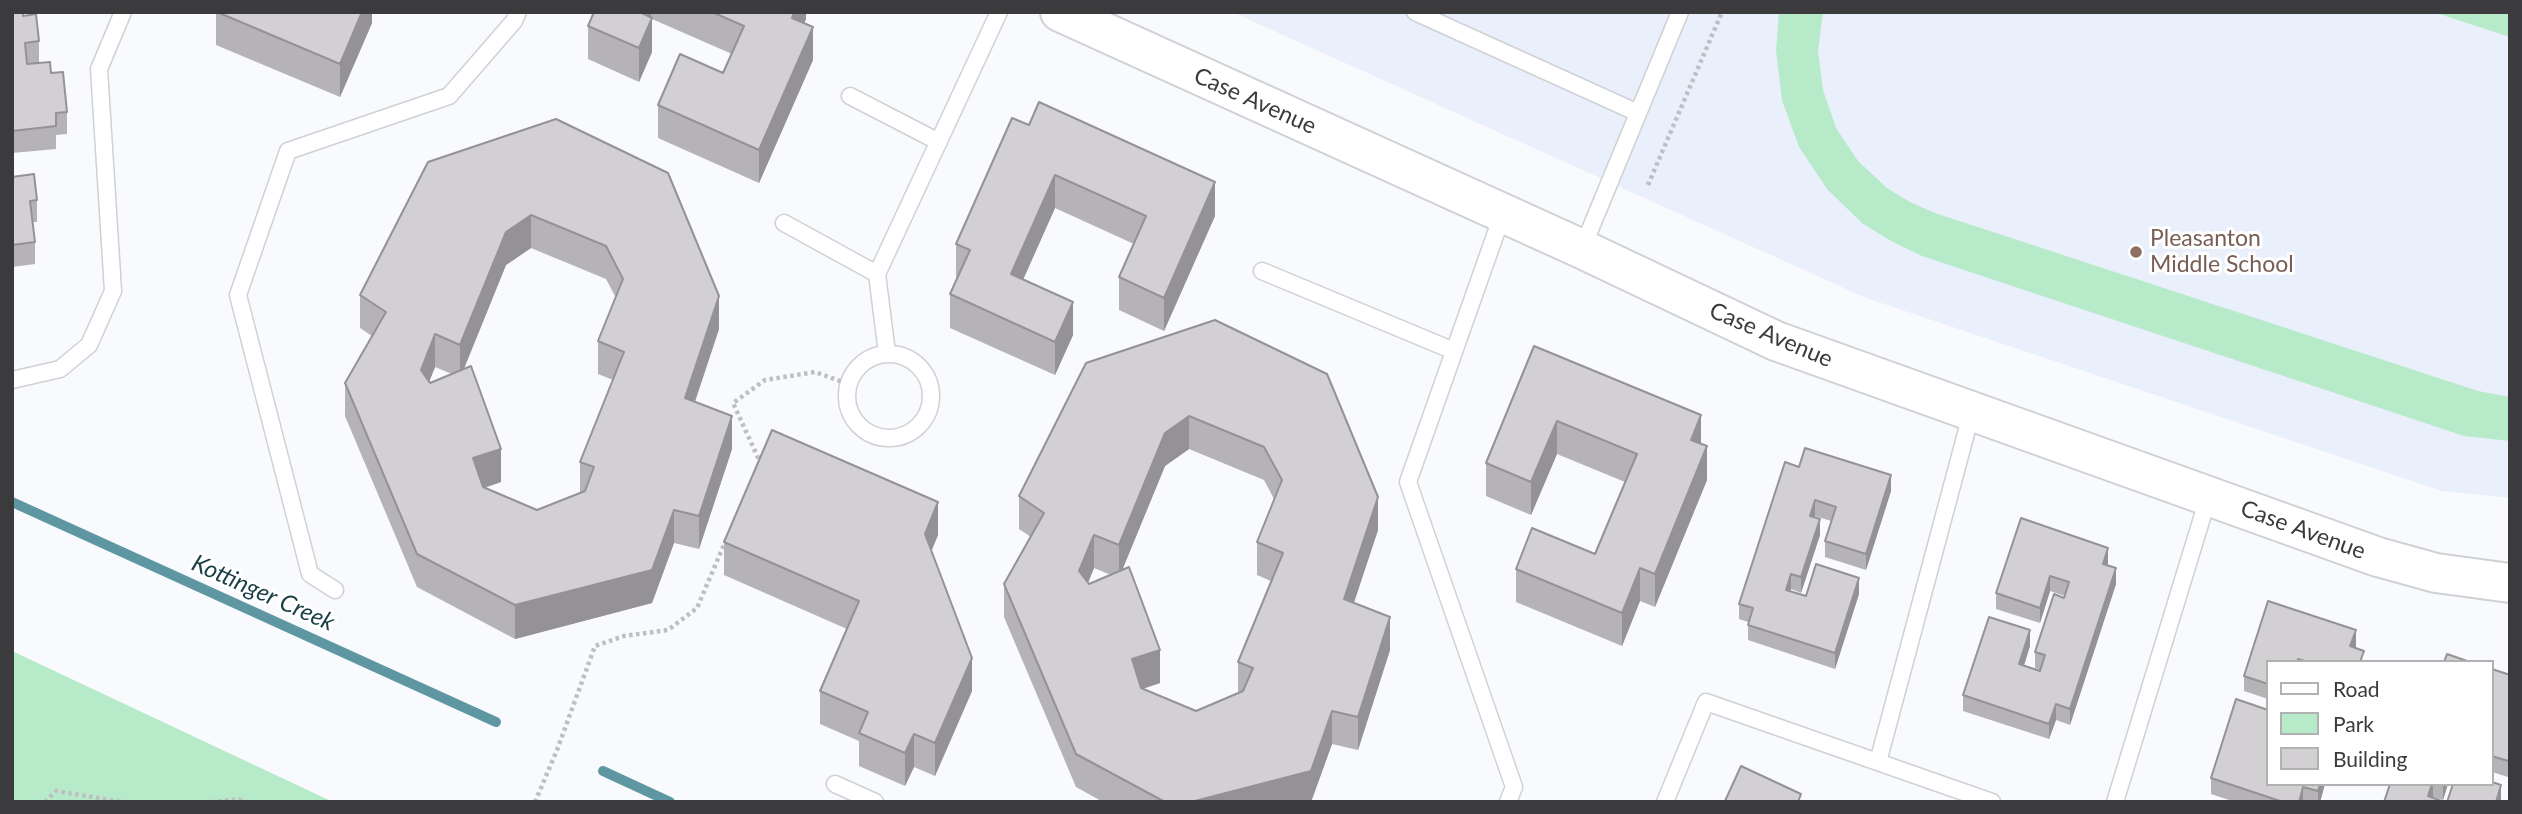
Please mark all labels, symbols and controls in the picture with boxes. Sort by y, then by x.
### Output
street label: Case Avenue [1190,62,1320,140]
place label: Pleasanton Middle School [2150,225,2294,279]
marker: Pleasanton Middle School [2128,244,2144,260]
street label: Case Avenue [1705,297,1837,373]
street label: Case Avenue [2237,495,2369,565]
water label: Kottinger Creek [187,549,339,637]
legend [2266,660,2494,786]
text: Road [2333,676,2380,701]
text: Park [2333,711,2374,736]
text: Building [2333,746,2408,771]

